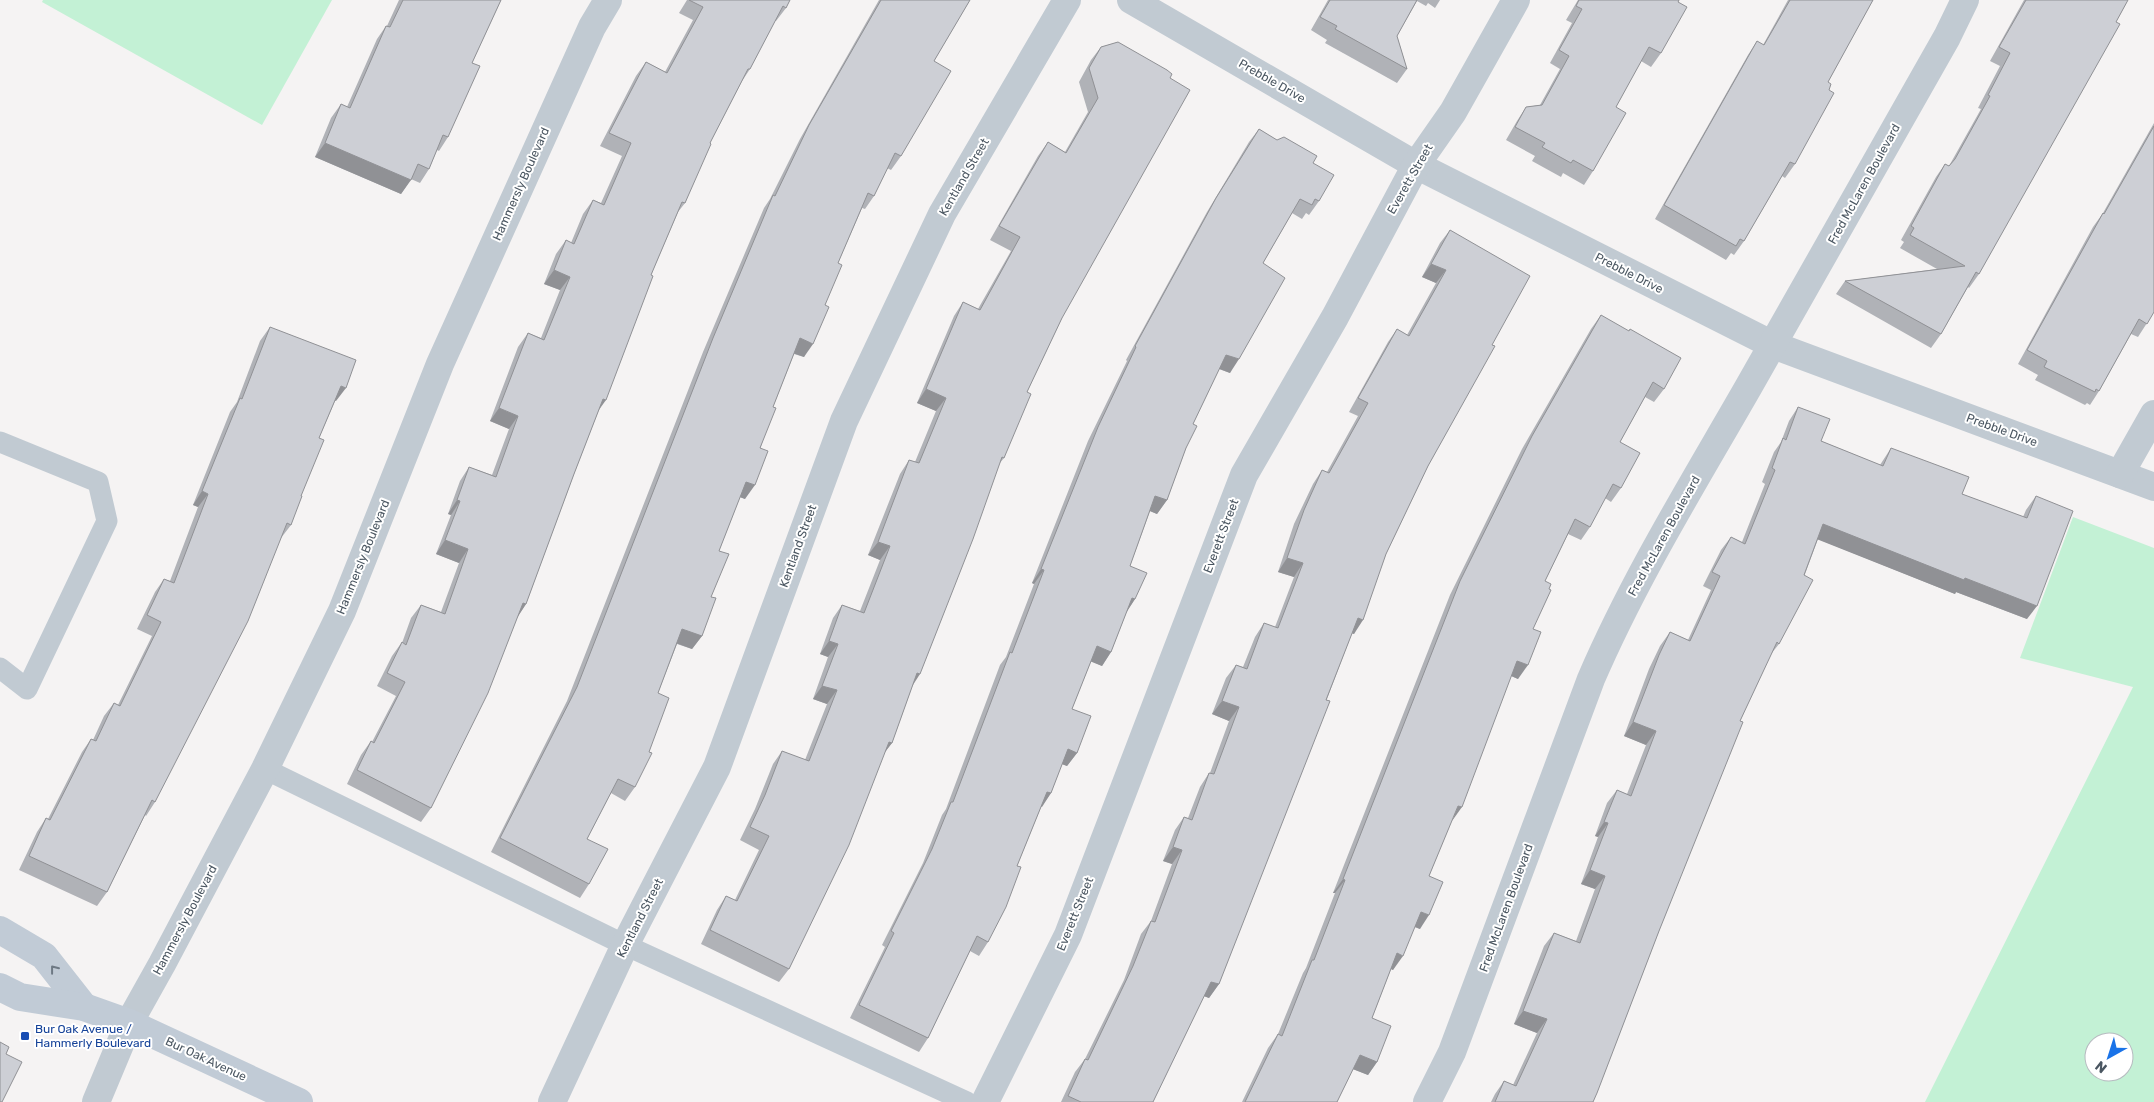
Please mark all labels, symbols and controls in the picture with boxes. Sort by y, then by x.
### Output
street label: Prebble Drive [1236,56,1308,106]
street label: Fred McLaren Boulevard [1825,122,1903,246]
street label: Hammersly Boulevard [490,125,552,243]
street label: Kentland Street [936,136,992,218]
street label: Everett Street [1384,141,1436,216]
street label: Prebble Drive [1593,250,1666,296]
street label: Prebble Drive [1965,411,2040,449]
street label: Fred McLaren Boulevard [1625,474,1703,598]
street label: Everett Street [1200,497,1242,575]
street label: Hammersly Boulevard [334,498,392,616]
street label: Kentland Street [777,502,820,589]
street label: Fred McLaren Boulevard [1476,842,1536,974]
street label: Hammersly Boulevard [150,863,220,977]
street label: Everett Street [1054,875,1096,953]
street label: Kentland Street [614,876,666,960]
one-way arrow [51,965,60,975]
place label: Bur Oak Avenue / Hammerly Boulevard [35,1022,151,1050]
marker: Bur Oak Avenue / Hammerly Boulevard [19,1030,31,1042]
north arrow [2084,1032,2134,1082]
street label: Bur Oak Avenue [163,1034,249,1084]
text: N [2092,1057,2110,1076]

